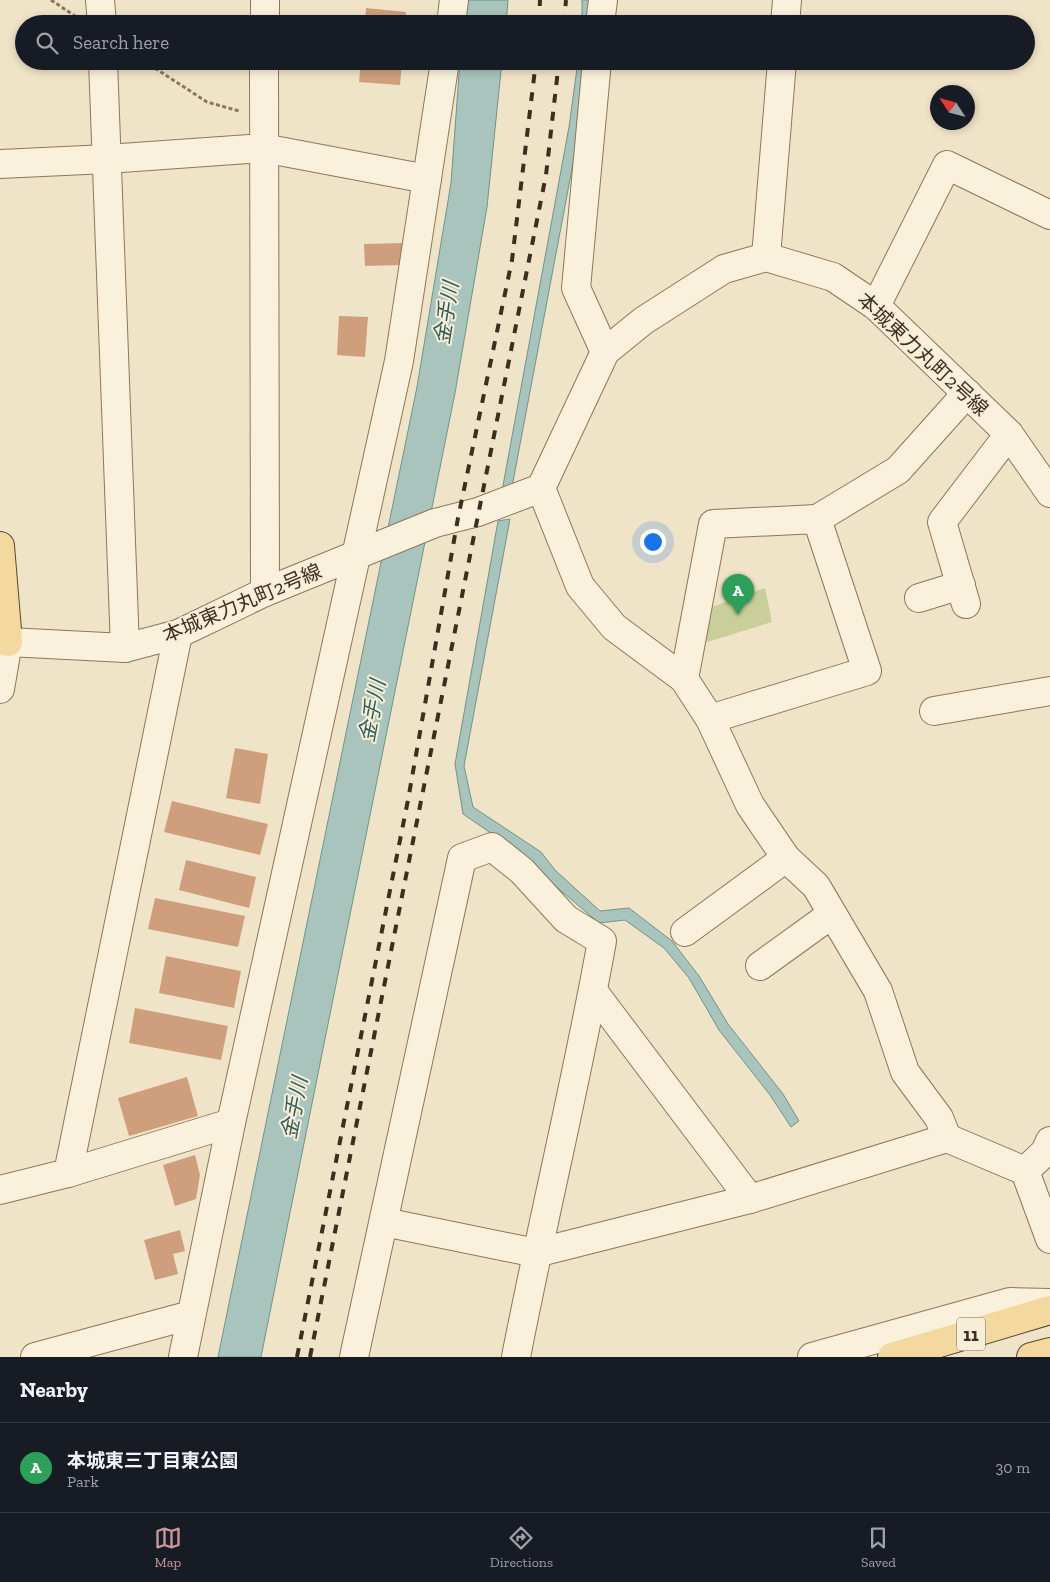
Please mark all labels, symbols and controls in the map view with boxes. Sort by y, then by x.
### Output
search box [15,15,1035,70]
icon: search [33,29,61,57]
text: Search here [73,31,169,54]
north arrow [930,85,975,130]
water label: 金手川 [429,278,464,346]
street label: 本城東力丸町2号線 [853,287,993,421]
your location [640,529,666,555]
street label: 本城東力丸町2号線 [159,559,325,647]
pin: A [722,574,754,615]
water label: 金手川 [354,676,391,744]
water label: 金手川 [276,1073,313,1141]
road number: 11 [957,1318,985,1350]
text: Nearby [20,1377,88,1402]
text: 本城東三丁目東公園 [67,1449,238,1472]
text: A [31,1458,42,1477]
text: 30 m [996,1458,1030,1477]
text: Park [67,1472,99,1491]
tab: Map [154,1524,182,1571]
tab: Directions [490,1524,553,1571]
tab: Saved [861,1524,896,1571]

